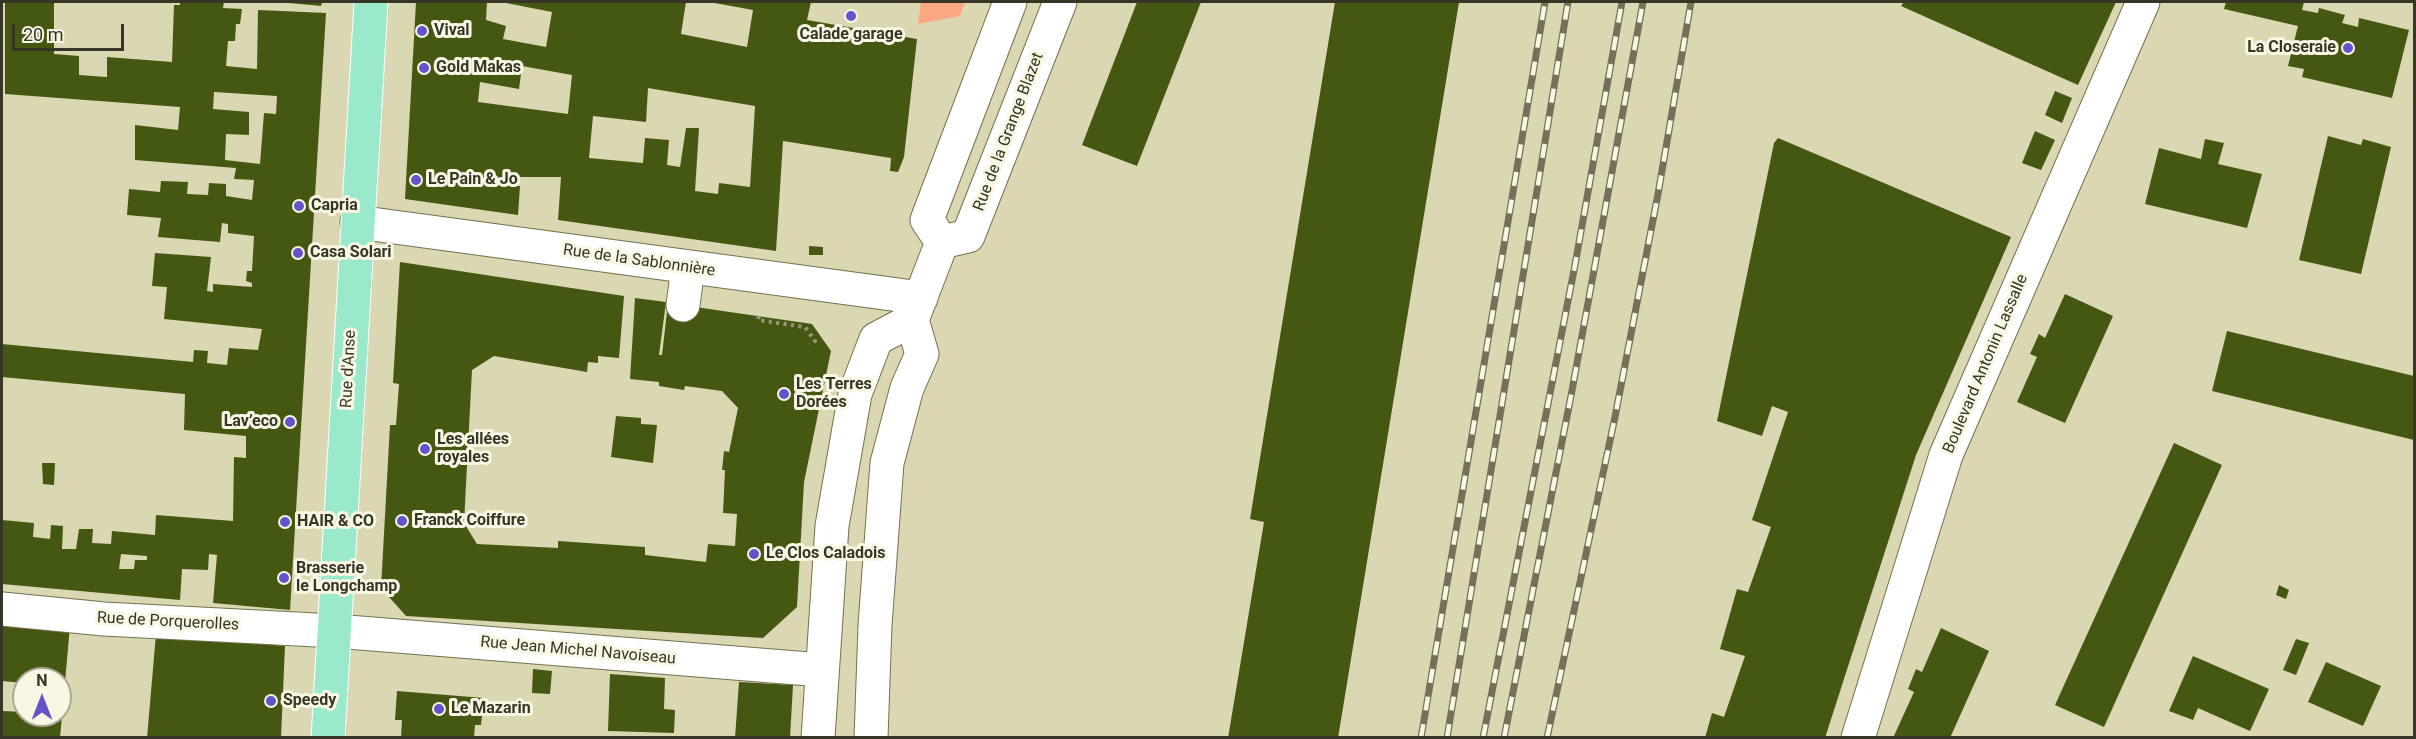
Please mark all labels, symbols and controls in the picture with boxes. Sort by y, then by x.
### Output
marker: Calade garage [844,9,858,23]
scale bar [15,12,128,50]
place label: Vival [434,21,469,41]
text: 20 m [23,24,63,45]
marker: Vival [415,24,429,38]
place label: Calade garage [799,25,903,45]
place label: La Closeraie [2247,38,2336,58]
marker: La Closeraie [2341,41,2355,55]
street label: Rue de la Grange Blazet [970,50,1048,214]
place label: Gold Makas [436,58,521,78]
marker: Gold Makas [417,61,431,75]
place label: Le Pain & Jo [428,170,518,190]
marker: Le Pain & Jo [409,173,423,187]
place label: Capria [311,196,358,216]
marker: Capria [292,199,306,213]
street label: Rue de la Sablonnière [562,241,716,281]
place label: Casa Solari [310,243,392,263]
marker: Casa Solari [291,246,305,260]
street label: Boulevard Antonin Lassalle [1940,272,2032,456]
street label: Rue d'Anse [337,330,361,408]
place label: Les Terres Dorées [796,375,872,413]
marker: Les Terres Dorées [777,387,791,401]
place label: Lav’eco [224,412,278,432]
marker: Lav’eco [283,415,297,429]
place label: Les allées royales [437,430,509,468]
marker: Les allées royales [418,442,432,456]
place label: Franck Coiffure [414,511,525,531]
place label: HAIR & CO [297,512,374,532]
marker: Franck Coiffure [395,514,409,528]
marker: HAIR & CO [278,515,292,529]
place label: Le Clos Caladois [766,544,886,564]
marker: Le Clos Caladois [747,547,761,561]
place label: Brasserie le Longchamp [296,559,397,597]
marker: Brasserie le Longchamp [277,571,291,585]
street label: Rue de Porquerolles [96,609,240,635]
street label: Rue Jean Michel Navoiseau [479,633,677,669]
north arrow [12,667,72,727]
text: N [36,671,48,690]
place label: Speedy [283,691,336,711]
marker: Speedy [264,694,278,708]
place label: Le Mazarin [451,699,531,719]
marker: Le Mazarin [432,702,446,716]

